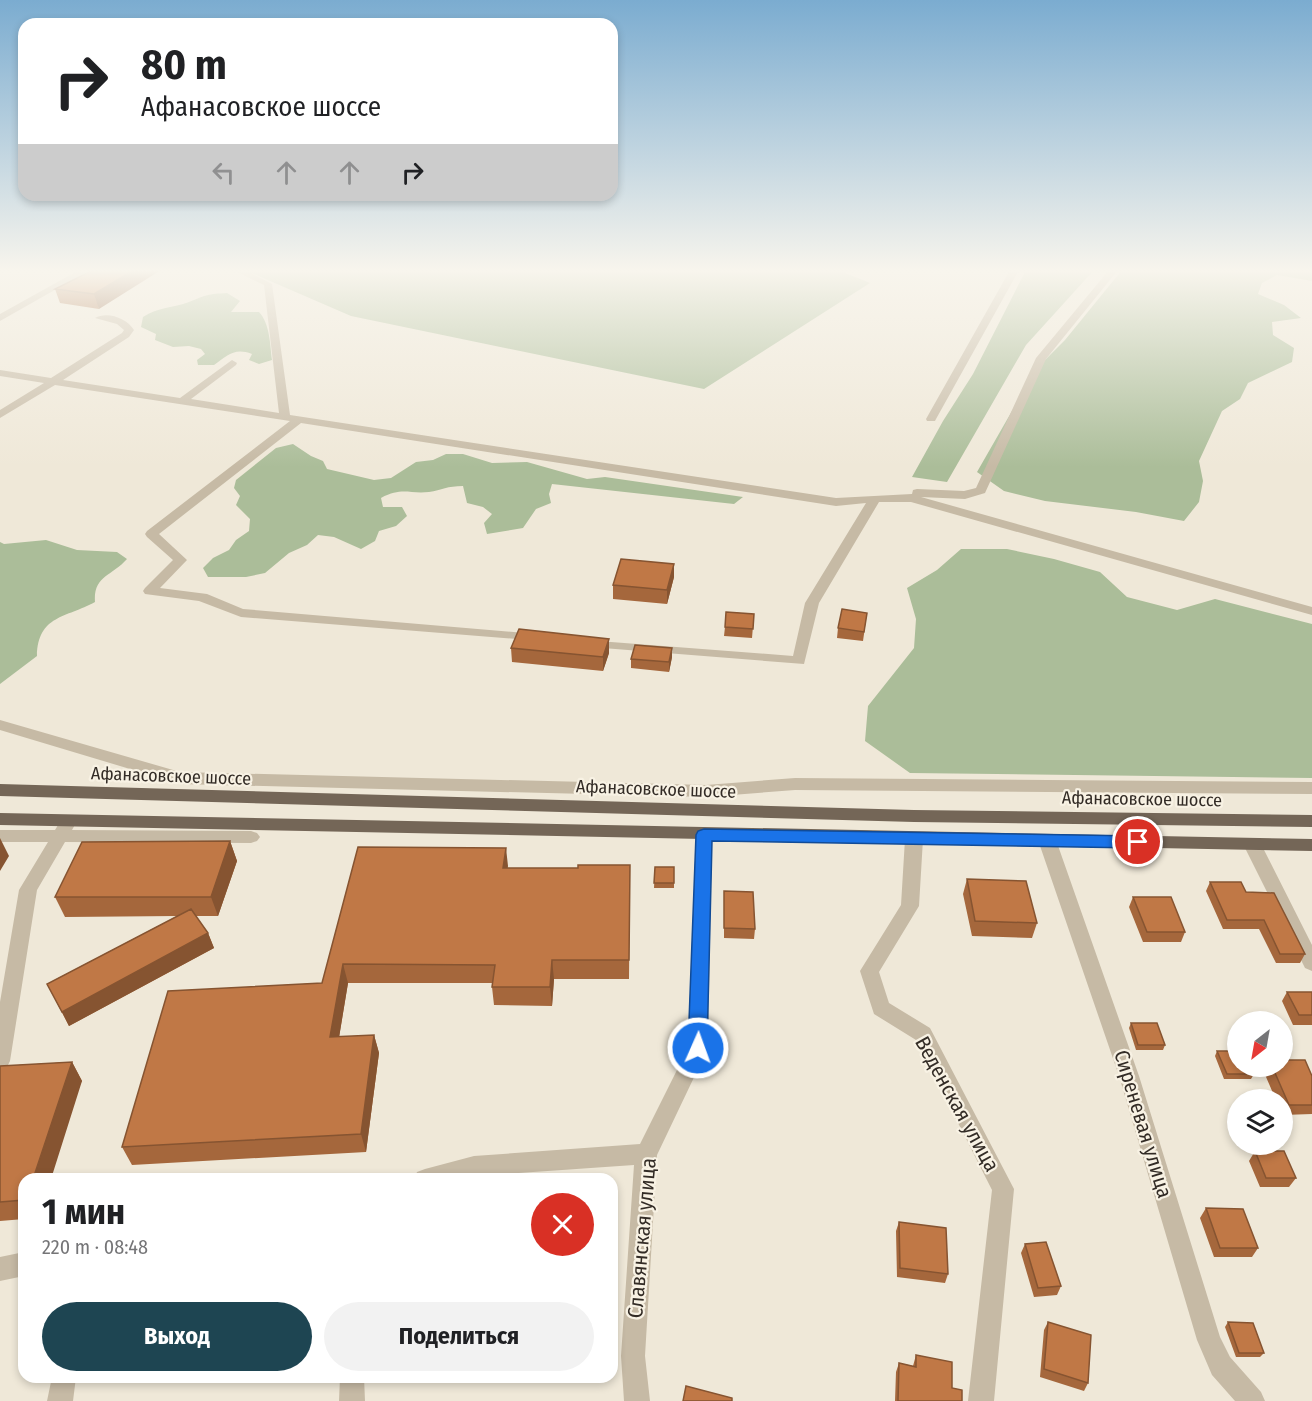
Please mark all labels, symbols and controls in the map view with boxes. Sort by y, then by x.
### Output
text: 80 m [141,40,227,90]
icon: right [42,42,120,120]
text: Афанасовское шоссе [141,91,381,123]
icon: left [207,156,240,189]
icon: ahead [270,156,303,189]
icon: ahead [333,156,366,189]
icon: right [396,156,429,189]
street label: Афанасовское шоссе [91,762,251,790]
street label: Афанасовское шоссе [576,775,736,803]
street label: Афанасовское шоссе [1062,787,1222,811]
pin [1112,816,1163,867]
icon: arrive [1121,825,1154,858]
north arrow [1227,1011,1293,1077]
map controls [1227,1011,1293,1155]
position arrow [666,1016,730,1080]
street label: Веденская улица [909,1032,1005,1176]
street label: Сиреневая улица [1108,1047,1178,1201]
button: layers [1227,1089,1293,1155]
street label: Славянская улица [622,1157,662,1319]
text: 1 мин [42,1190,125,1234]
button: close [531,1193,594,1256]
text: 220 m · 08:48 [42,1235,148,1259]
button: Выход [42,1302,312,1371]
button: Поделиться [324,1302,594,1371]

